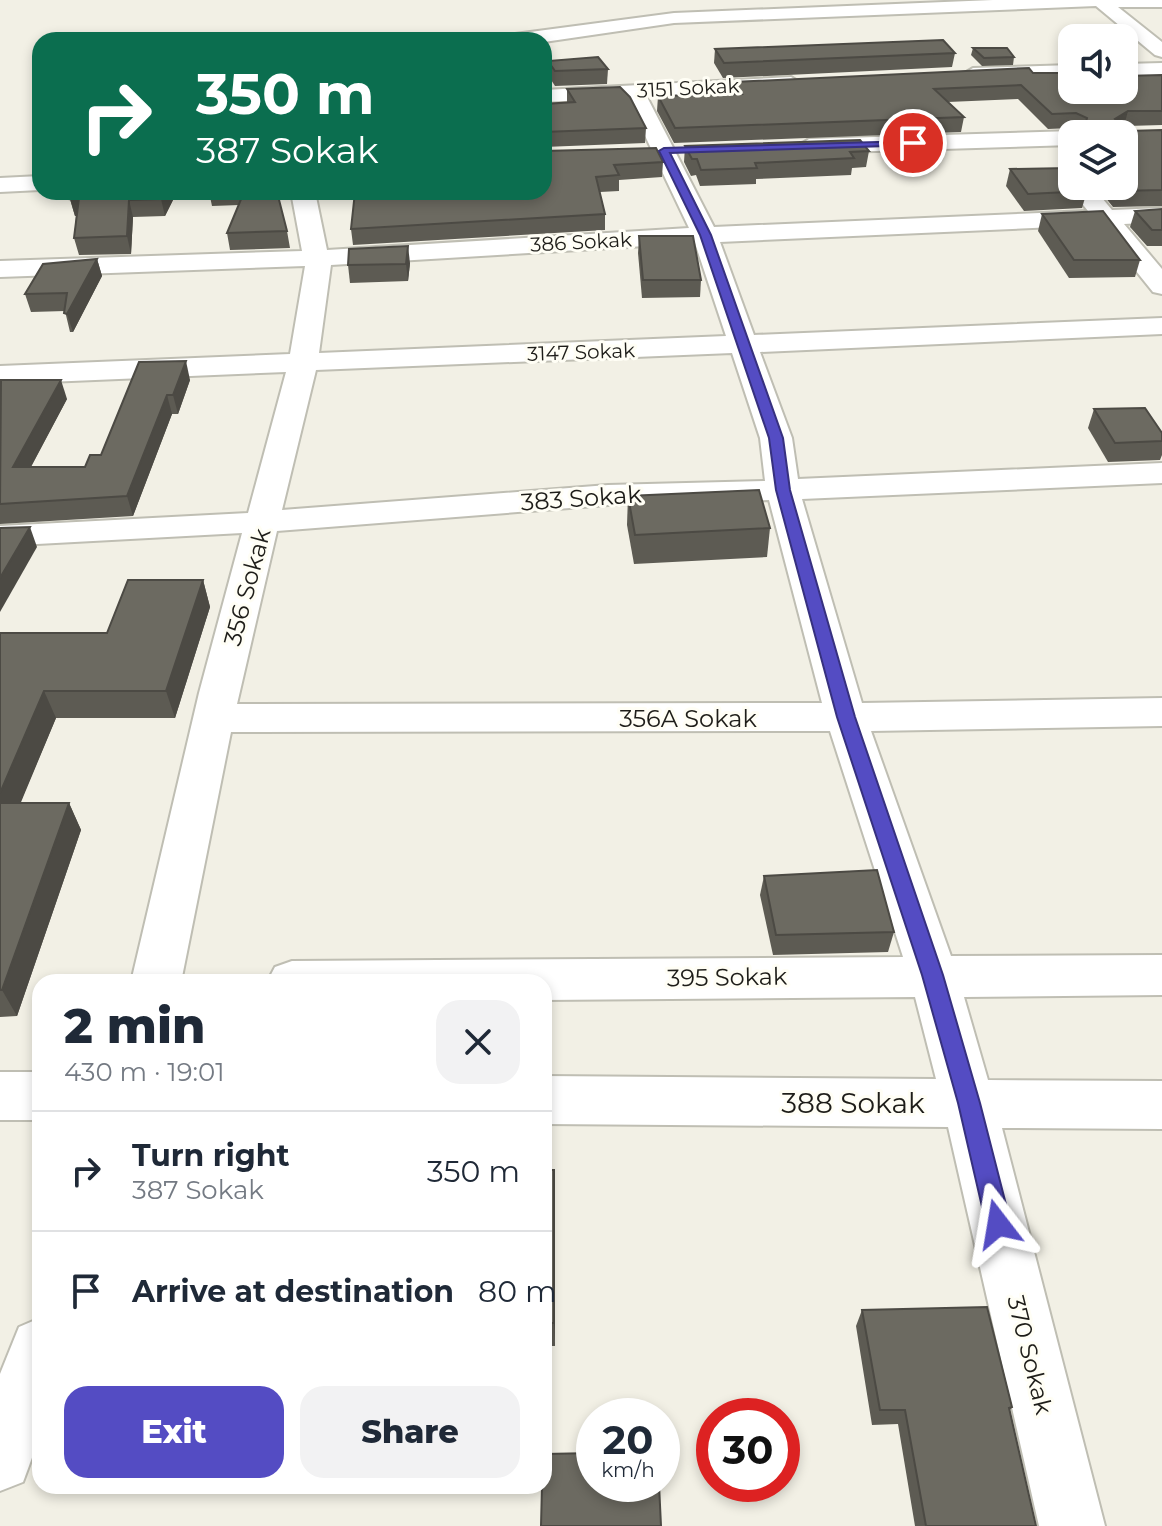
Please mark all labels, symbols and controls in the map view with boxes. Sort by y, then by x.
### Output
map controls [1058,24,1138,200]
button: sound [1058,24,1138,104]
text: 350 m [196,60,375,128]
icon: right [64,64,168,168]
street label: 3151 Sokak [636,73,740,103]
pin [879,109,947,177]
button: layers [1058,120,1138,200]
icon: arrive [891,121,935,165]
text: 387 Sokak [196,128,379,172]
street label: 386 Sokak [530,227,633,257]
street label: 3147 Sokak [527,338,635,366]
street label: 383 Sokak [520,479,643,517]
street label: 356 Sokak [217,525,277,649]
street label: 356A Sokak [619,704,757,733]
street label: 395 Sokak [667,961,788,993]
text: 2 min [64,997,205,1055]
button: close [436,1000,520,1084]
text: 430 m · 19:01 [64,1056,225,1088]
street label: 388 Sokak [781,1086,925,1120]
text: Turn right [132,1137,289,1174]
icon: right [64,1149,108,1193]
text: 350 m [427,1153,520,1190]
text: 387 Sokak [132,1174,264,1206]
position arrow [956,1182,1040,1266]
icon: arrive [64,1269,108,1313]
text: Arrive at destination [132,1273,454,1310]
text: 80 m [478,1273,557,1310]
street label: 370 Sokak [1001,1293,1059,1418]
button: Exit [64,1386,284,1478]
button: Share [300,1386,520,1478]
speed limit sign: 30 [696,1398,800,1502]
text: 20 [603,1415,653,1464]
text: km/h [601,1458,655,1482]

